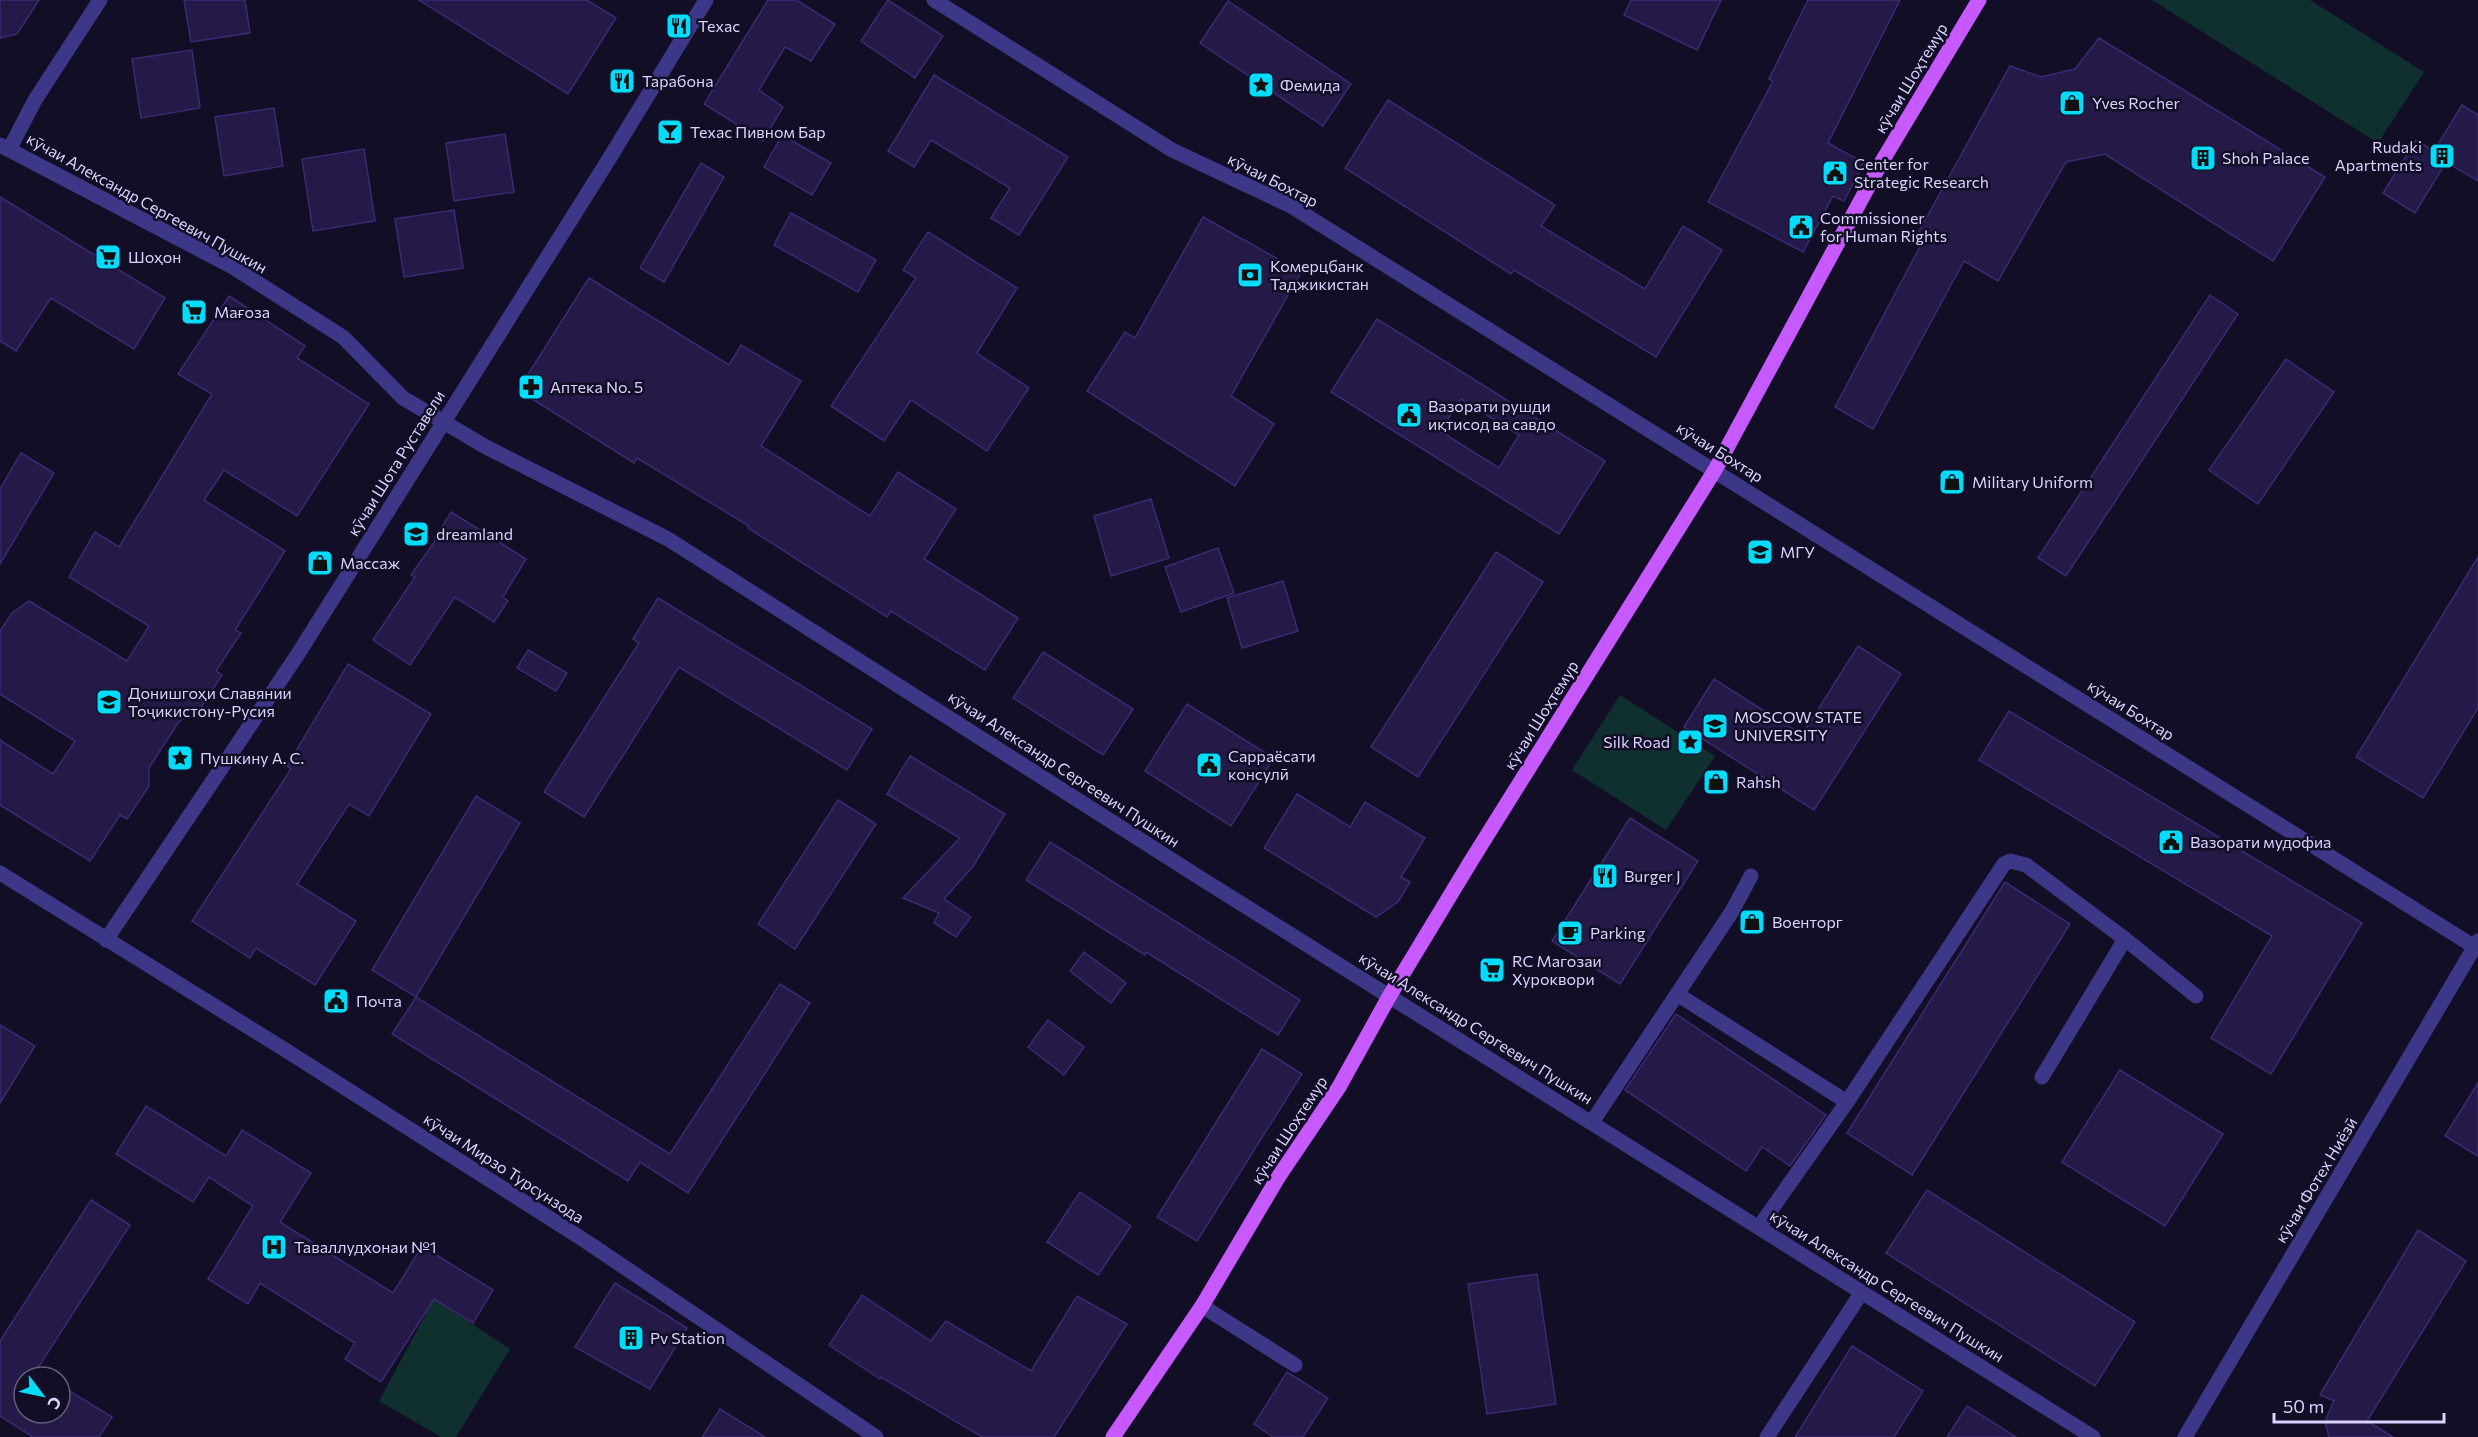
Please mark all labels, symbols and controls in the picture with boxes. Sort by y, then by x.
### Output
restaurant icon: Техас [664,11,694,41]
place label: Техас [698,16,740,35]
street label: кӯчаи Шоҳтемур [1870,19,1951,136]
restaurant icon: Тарабона [607,66,637,96]
place icon: Фемида [1246,70,1276,100]
place label: Тарабона [642,71,714,90]
place label: Фемида [1280,75,1340,94]
shop icon: Yves Rocher [2057,88,2087,118]
place label: Yves Rocher [2092,93,2180,112]
bar icon: Техас Пивном Бар [655,117,685,147]
place label: Техас Пивном Бар [690,122,826,141]
street label: кӯчаи Александр Сергеевич Пушкин [24,128,271,277]
place label: Rudaki Apartments [2335,137,2422,174]
building icon: Rudaki Apartments [2427,141,2457,171]
building icon: Shoh Palace [2188,143,2218,173]
place label: Shoh Palace [2222,148,2310,167]
street label: кӯчаи Бохтар [1225,149,1322,210]
place label: Center for Strategic Research [1854,154,1989,191]
public building icon: Center for Strategic Research [1820,158,1850,188]
place label: Commissioner for Human Rights [1820,208,1947,245]
public building icon: Commissioner for Human Rights [1786,212,1816,242]
supermarket icon: Шоҳон [93,242,123,272]
place label: Шоҳон [128,247,181,266]
place label: Комерцбанк Таджикистан [1270,256,1369,293]
bank icon: Комерцбанк Таджикистан [1235,260,1265,290]
supermarket icon: Мағоза [179,297,209,327]
place label: Мағоза [214,302,270,321]
pharmacy icon: Аптека No. 5 [516,372,546,402]
place label: Аптека No. 5 [550,377,643,396]
street label: кӯчаи Шота Руставели [343,386,448,539]
place label: Вазорати рушди иқтисод ва савдо [1428,396,1556,433]
public building icon: Вазорати рушди иқтисод ва савдо [1394,400,1424,430]
street label: кӯчаи Бохтар [1673,417,1767,486]
shop icon: Military Uniform [1937,467,1967,497]
place label: Military Uniform [1972,472,2093,491]
school or university icon: dreamland [401,519,431,549]
place label: dreamland [436,524,513,543]
school or university icon: МГУ [1745,537,1775,567]
place label: МГУ [1780,542,1815,561]
shop icon: Массаж [305,548,335,578]
place label: Массаж [340,553,401,572]
street label: кӯчаи Шоҳтемур [1499,657,1582,773]
street label: кӯчаи Бохтар [2084,675,2178,744]
place label: Донишгоҳи Славянии Тоҷикистону-Русия [128,683,292,720]
school or university icon: Донишгоҳи Славянии Тоҷикистону-Русия [94,687,124,717]
street label: кӯчаи Александр Сергеевич Пушкин [945,687,1184,851]
place label: MOSCOW STATE UNIVERSITY [1734,707,1862,744]
school or university icon: MOSCOW STATE UNIVERSITY [1700,711,1730,741]
place icon: Silk Road [1675,727,1705,757]
place label: Silk Road [1603,732,1670,751]
place icon: Пушкину А. С. [165,743,195,773]
place label: Сарраёсати консулӣ [1228,746,1316,783]
place label: Пушкину А. С. [200,748,304,767]
public building icon: Сарраёсати консулӣ [1194,750,1224,780]
shop icon: Rahsh [1701,767,1731,797]
place label: Rahsh [1736,772,1781,791]
public building icon: Вазорати мудофиа [2156,827,2186,857]
place label: Вазорати мудофиа [2190,832,2331,851]
restaurant icon: Burger J [1590,861,1620,891]
place label: Burger J [1624,866,1681,885]
shop icon: Военторг [1737,907,1767,937]
place label: Военторг [1772,912,1843,931]
cafe icon: Parking [1555,918,1585,948]
place label: Parking [1590,923,1646,942]
street label: кӯчаи Александр Сергеевич Пушкин [1356,947,1597,1108]
place label: RC Магозаи Хуроквори [1512,951,1602,988]
supermarket icon: RC Магозаи Хуроквори [1477,955,1507,985]
public building icon: Почта [321,986,351,1016]
place label: Почта [356,991,402,1010]
street label: кӯчаи Шоҳтемур [1247,1072,1331,1187]
street label: кӯчаи Мирзо Турсунзода [421,1109,588,1226]
street label: кӯчаи Фотех Ниёзӣ [2271,1114,2361,1246]
street label: кӯчаи Александр Сергеевич Пушкин [1767,1205,2008,1366]
hospital icon: Таваллудхонаи №1 [259,1232,289,1262]
place label: Таваллудхонаи №1 [294,1237,437,1256]
building icon: Pv Station [616,1323,646,1353]
place label: Pv Station [650,1328,725,1347]
north arrow [12,1365,72,1425]
scale bar [2274,1386,2444,1424]
text: С [44,1394,66,1413]
text: 50 m [2283,1395,2324,1417]

